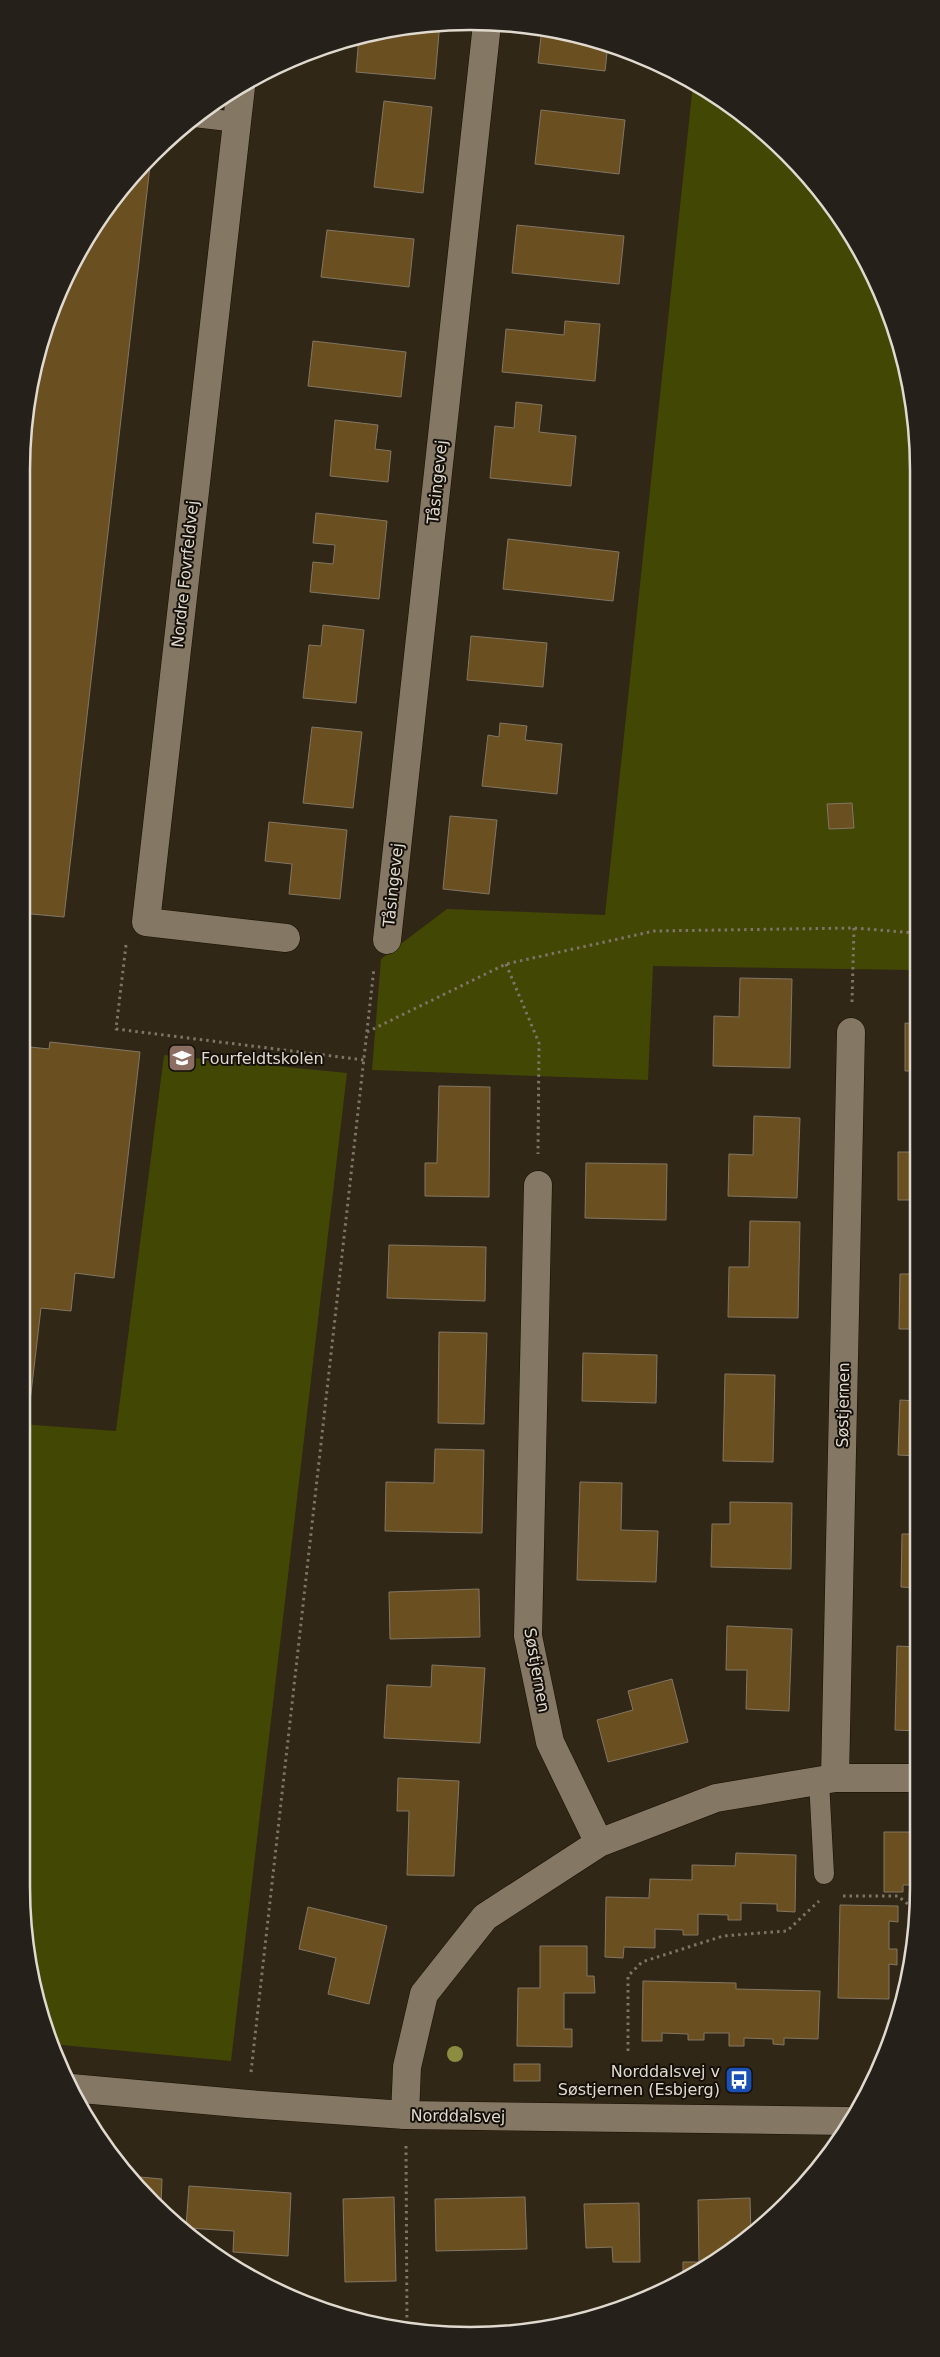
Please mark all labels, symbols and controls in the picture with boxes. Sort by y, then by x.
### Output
street label: Tåsingevej [423,439,451,526]
street label: Nordre Fovrfeldvej [168,500,202,648]
street label: Tåsingevej [379,842,407,929]
school or university icon: Fourfeldtskolen [167,1043,197,1073]
place label: Fourfeldtskolen [201,1049,324,1068]
street label: Søstjernen [833,1362,853,1448]
street label: Søstjernen [520,1626,554,1714]
place label: Norddalsvej v Søstjernen (Esbjerg) [558,2062,720,2099]
bus stop icon: Norddalsvej v Søstjernen (Esbjerg) [724,2065,754,2095]
street label: Norddalsvej [410,2106,506,2126]

